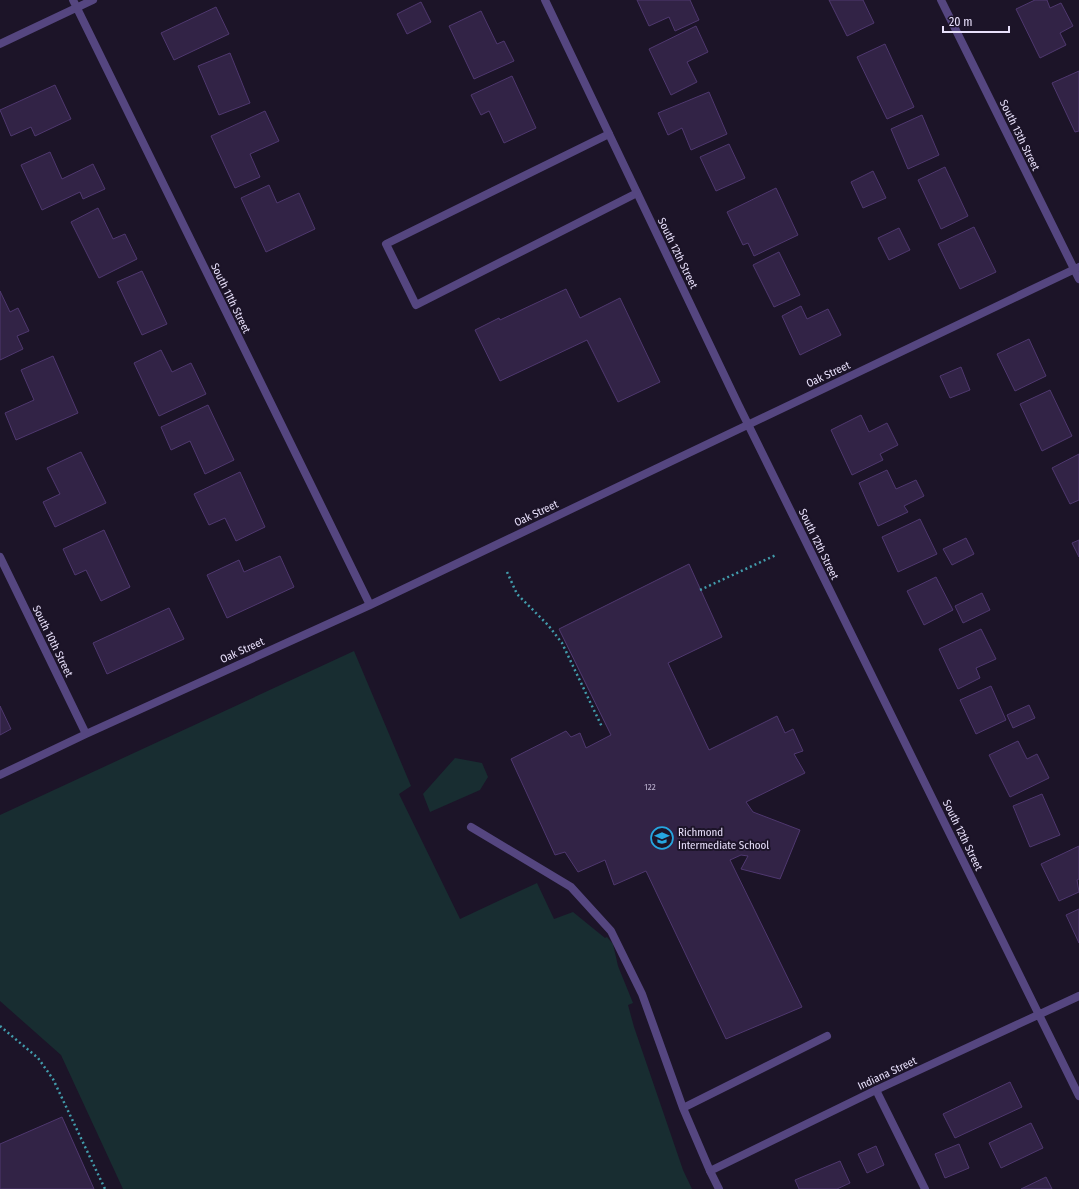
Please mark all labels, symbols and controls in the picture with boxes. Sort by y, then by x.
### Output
scale bar [943,8,1009,34]
text: 20 m [949,15,973,29]
street label: South 13th Street [997,98,1042,173]
street label: South 12th Street [655,216,700,291]
street label: South 11th Street [208,261,253,336]
street label: Oak Street [804,358,853,390]
street label: Oak Street [512,497,561,529]
street label: South 12th Street [796,507,841,582]
street label: South 10th Street [30,603,76,679]
street label: Oak Street [218,635,267,666]
house number: 122 [644,782,656,792]
street label: South 12th Street [940,798,985,873]
school or university icon: Richmond Intermediate School [649,825,675,851]
place label: Richmond Intermediate School [678,826,769,852]
street label: Indiana Street [856,1054,919,1093]

